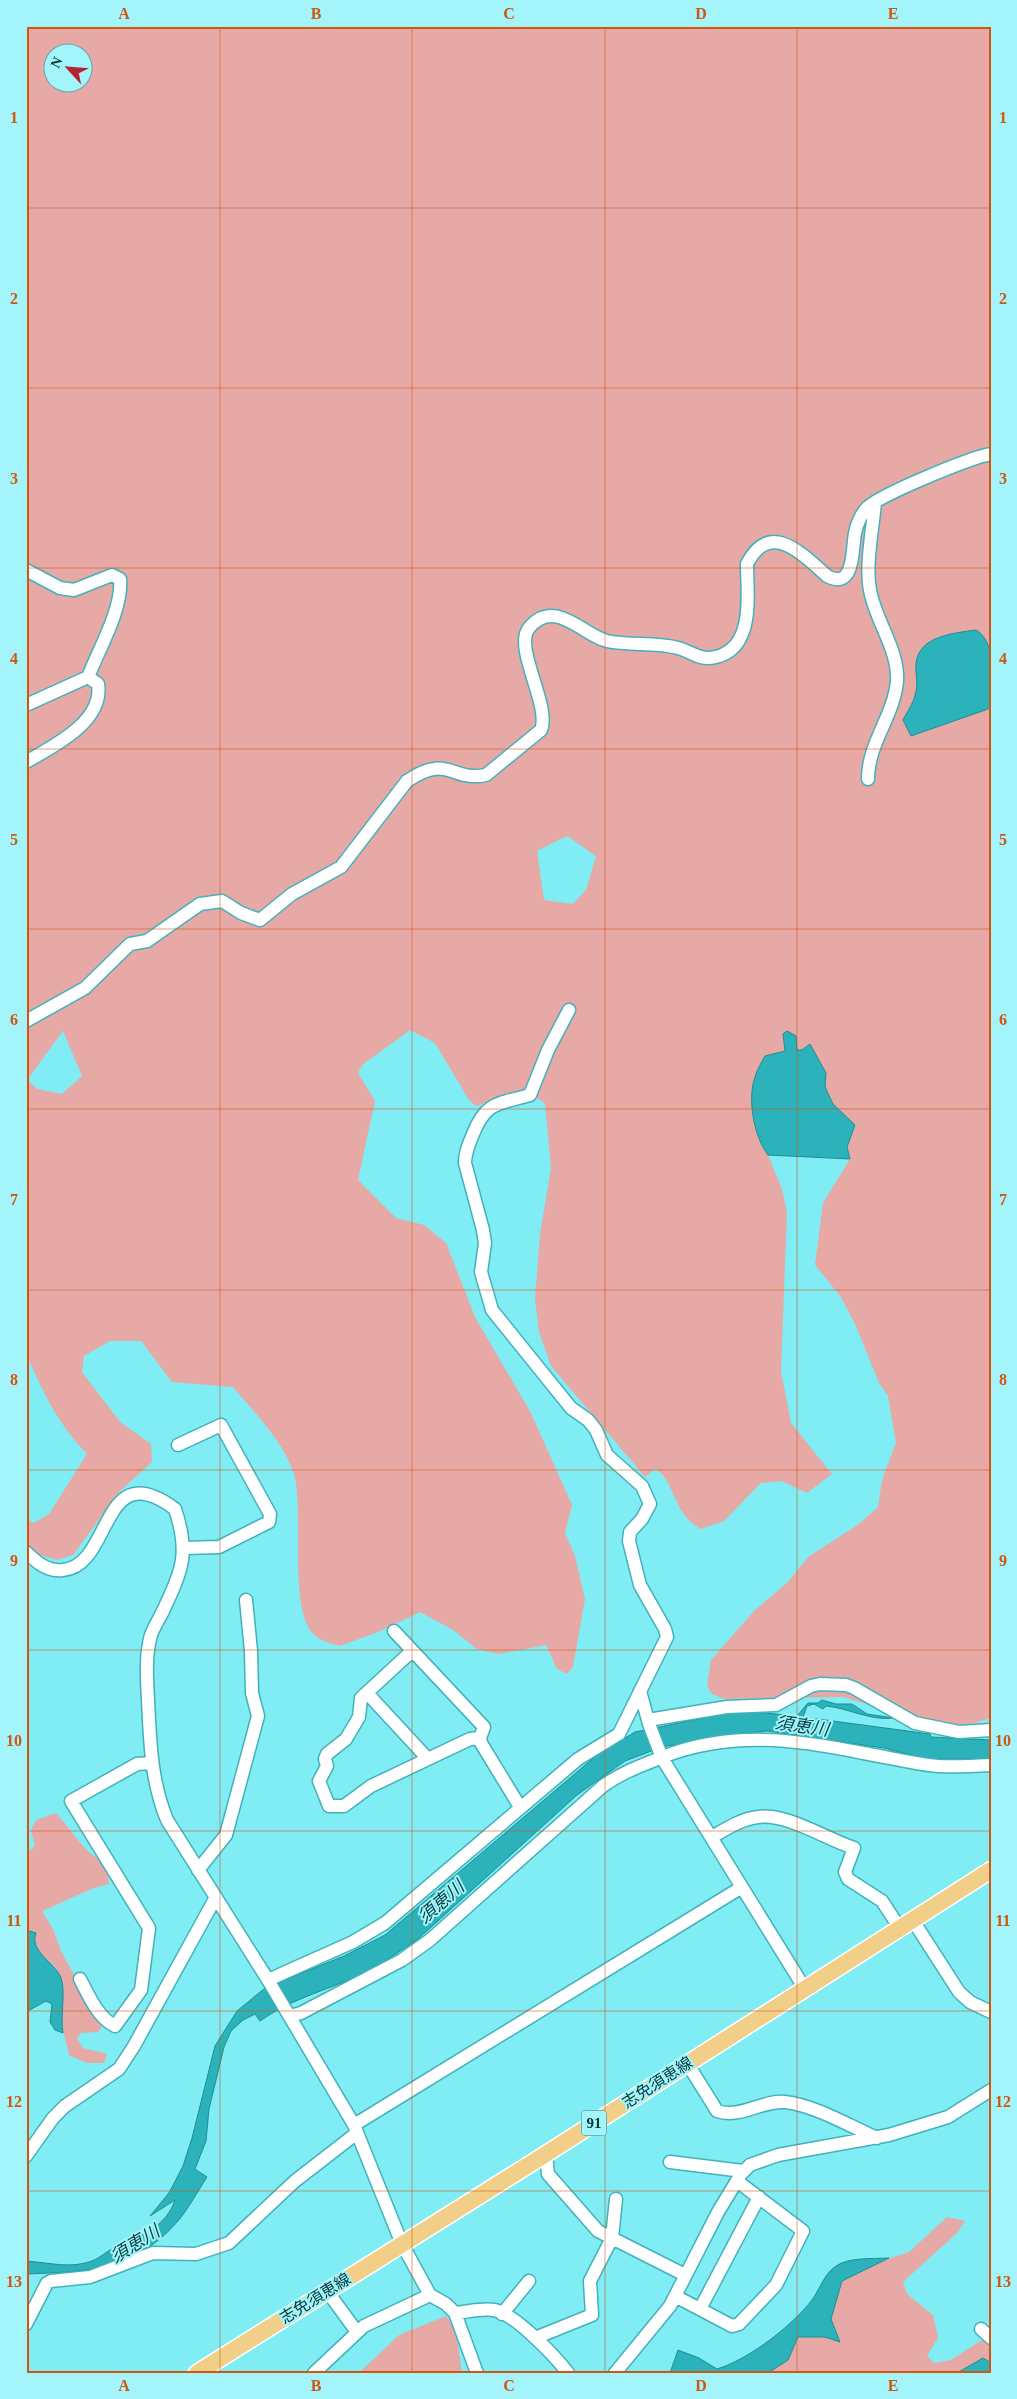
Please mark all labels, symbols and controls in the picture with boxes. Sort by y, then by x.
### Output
text: A [118,5,130,22]
text: B [311,5,322,22]
text: C [503,5,515,22]
text: D [695,5,707,22]
text: E [888,5,898,22]
north arrow [42,42,92,92]
text: N [48,55,66,70]
text: 1 [10,109,18,126]
text: 1 [999,109,1007,126]
text: 2 [10,290,18,307]
text: 2 [999,290,1007,307]
text: 3 [10,470,18,487]
text: 3 [999,470,1007,487]
text: 4 [10,650,18,667]
text: 4 [999,650,1007,667]
text: 5 [10,831,18,848]
text: 5 [999,831,1007,848]
text: 6 [10,1011,18,1028]
text: 6 [999,1011,1007,1028]
text: 7 [10,1191,18,1208]
text: 7 [999,1191,1007,1208]
text: 8 [10,1371,18,1388]
text: 8 [999,1371,1007,1388]
text: 9 [10,1552,18,1569]
text: 9 [999,1552,1007,1569]
water label: 須恵川 [774,1712,832,1740]
text: 10 [6,1732,22,1749]
text: 10 [995,1732,1011,1749]
water label: 須恵川 [414,1875,469,1927]
text: 11 [6,1912,22,1929]
text: 11 [995,1912,1011,1929]
street label: 志免須恵線 [619,2054,695,2111]
text: 12 [6,2093,22,2110]
text: 12 [995,2093,1011,2110]
road number: 91 [582,2110,606,2136]
water label: 須恵川 [107,2220,165,2267]
street label: 志免須恵線 [277,2270,354,2327]
text: 13 [6,2273,22,2290]
text: 13 [995,2273,1011,2290]
text: A [118,2377,130,2394]
text: B [311,2377,322,2394]
text: C [503,2377,515,2394]
text: D [695,2377,707,2394]
text: E [888,2377,898,2394]

